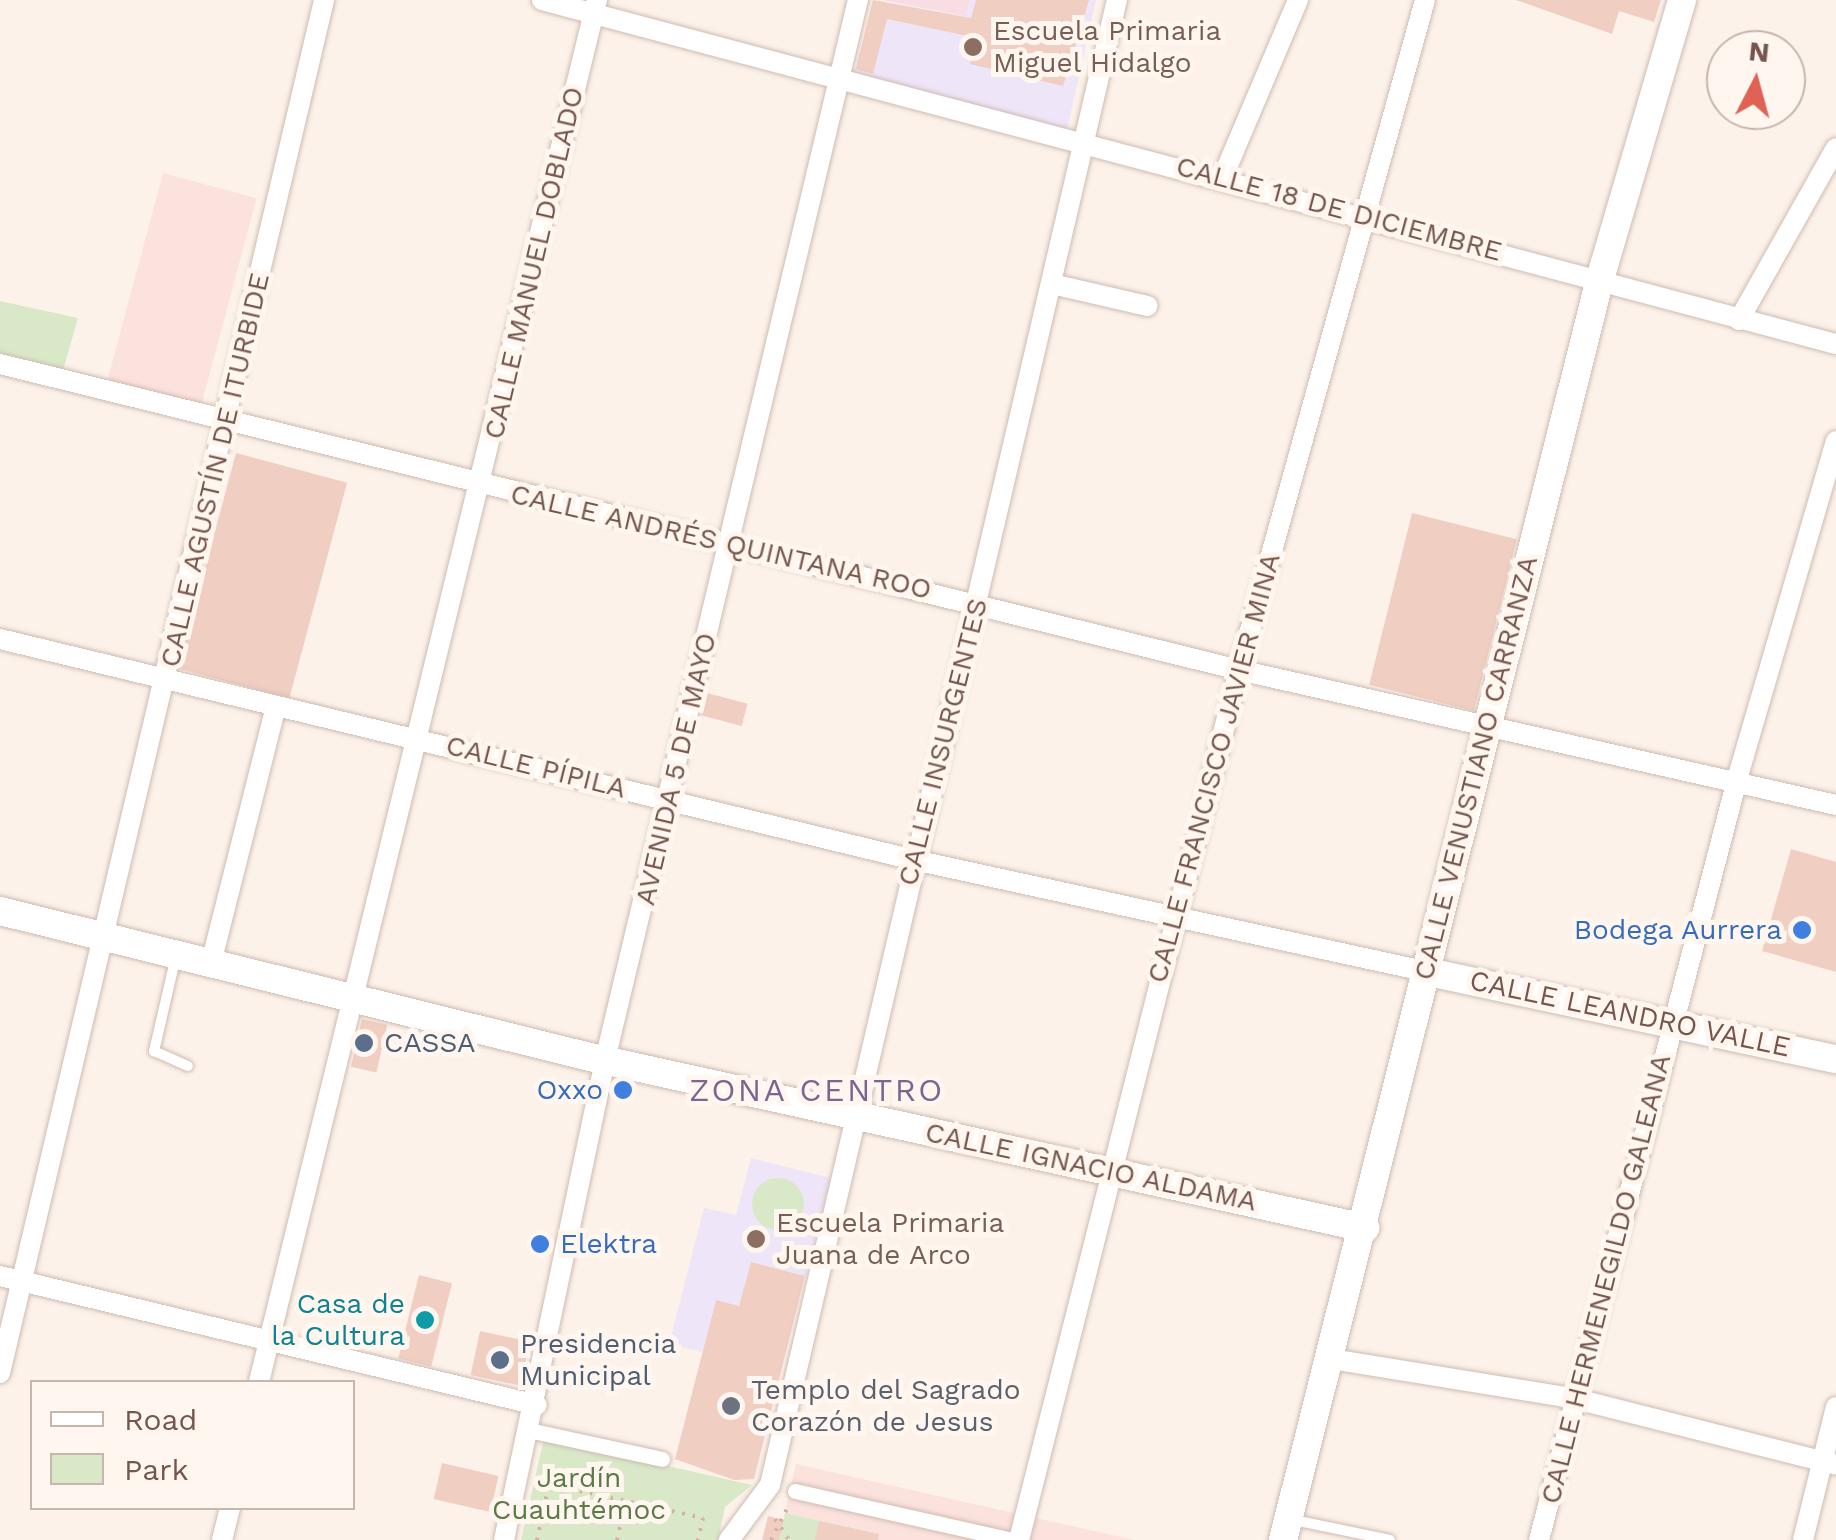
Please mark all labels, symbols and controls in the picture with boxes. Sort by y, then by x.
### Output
place label: Escuela Primaria Miguel Hidalgo [993,14,1222,80]
north arrow [1706,30,1806,130]
text: N [1747,34,1771,69]
marker: Escuela Primaria Miguel Hidalgo [962,36,984,58]
street label: CALLE MANUEL DOBLADO [477,83,591,443]
street label: CALLE 18 DE DICIEMBRE [1172,149,1506,269]
street label: CALLE AGUSTÍN DE ITURBIDE [153,269,277,671]
street label: CALLE ANDRÉS QUINTANA ROO [506,477,936,607]
street label: CALLE FRANCISCO JAVIER MINA [1140,549,1288,987]
street label: CALLE VENUSTIANO CARRANZA [1407,552,1545,984]
street label: CALLE INSURGENTES [891,595,995,889]
street label: AVENIDA 5 DE MAYO [628,629,724,909]
street label: CALLE PÍPILA [442,728,630,806]
place label: Bodega Aurrera [1572,913,1782,947]
marker: Bodega Aurrera [1791,919,1813,941]
street label: CALLE LEANDRO VALLE [1466,964,1794,1064]
place label: CASSA [384,1026,476,1060]
marker: CASSA [353,1032,375,1054]
street label: CALLE HERMENEGILDO GALEANA [1534,1051,1678,1507]
district label: ZONA CENTRO [689,1071,945,1109]
place label: Oxxo [536,1073,603,1107]
marker: Oxxo [612,1079,634,1101]
street label: CALLE IGNACIO ALDAMA [922,1115,1260,1219]
place label: Escuela Primaria Juana de Arco [776,1206,1005,1272]
place label: Elektra [560,1227,657,1261]
marker: Escuela Primaria Juana de Arco [745,1228,767,1250]
marker: Elektra [529,1233,551,1255]
place label: Casa de la Cultura [271,1287,405,1353]
marker: Casa de la Cultura [414,1309,436,1331]
place label: Presidencia Municipal [520,1327,676,1393]
marker: Presidencia Municipal [489,1349,511,1371]
place label: Templo del Sagrado Corazón de Jesus [751,1373,1022,1439]
legend [30,1380,355,1510]
marker: Templo del Sagrado Corazón de Jesus [720,1395,742,1417]
text: Road [124,1402,197,1437]
text: Park [124,1452,189,1487]
park label: Jardín Cuauhtémoc [492,1461,666,1527]

